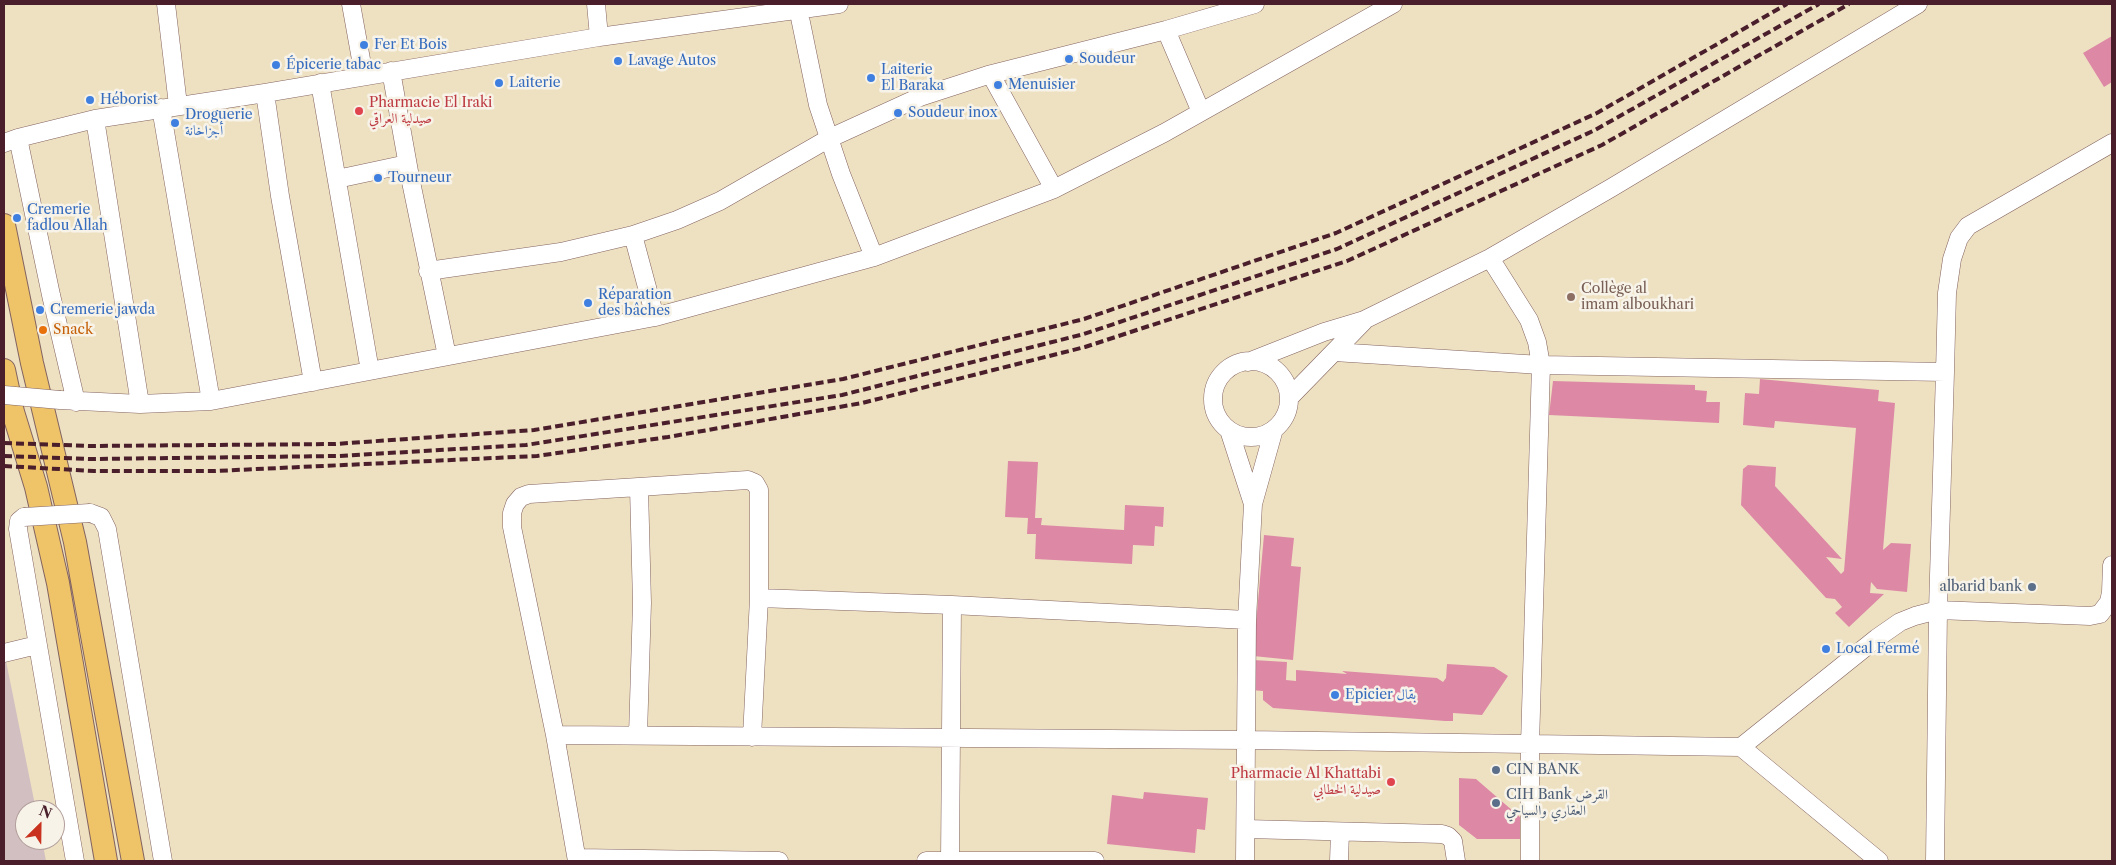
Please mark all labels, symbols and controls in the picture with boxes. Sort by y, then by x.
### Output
place label: Fer Et Bois [374,37,447,53]
marker: Fer Et Bois [358,39,370,51]
place label: Soudeur [1079,51,1135,67]
place label: Lavage Autos [628,53,716,69]
marker: Soudeur [1063,53,1075,65]
marker: Lavage Autos [612,55,624,67]
place label: Épicerie tabac [286,57,381,73]
marker: Épicerie tabac [270,59,282,71]
place label: Laiterie El Baraka [881,62,944,94]
marker: Laiterie El Baraka [865,72,877,84]
place label: Laiterie [509,75,561,91]
marker: Laiterie [493,77,505,89]
place label: Menuisier [1008,77,1075,93]
marker: Menuisier [992,79,1004,91]
place label: Héborist [100,92,158,108]
marker: Héborist [84,94,96,106]
place label: Pharmacie El Iraki صيدلية العراقي [369,95,492,128]
marker: Pharmacie El Iraki صيدلية العراقي [353,105,365,117]
place label: Soudeur inox [908,105,998,121]
place label: Droguerie أجزاخانة [185,107,252,140]
marker: Soudeur inox [892,107,904,119]
marker: Droguerie أجزاخانة [169,117,181,129]
place label: Tourneur [388,170,451,186]
marker: Tourneur [372,172,384,184]
place label: Cremerie fadlou Allah [27,202,108,234]
marker: Cremerie fadlou Allah [11,212,23,224]
place label: Collège al imam alboukhari [1581,281,1694,314]
place label: Réparation des bâches [598,287,672,320]
marker: Collège al imam alboukhari [1565,291,1577,303]
marker: Réparation des bâches [582,297,594,309]
place label: Cremerie jawda [50,302,155,318]
marker: Cremerie jawda [34,304,46,316]
place label: Snack [53,322,93,338]
marker: Snack [37,324,49,336]
place label: albarid bank [1940,579,2022,595]
marker: albarid bank [2026,581,2038,593]
place label: Local Fermé [1836,641,1919,657]
marker: Local Fermé [1820,643,1832,655]
place label: Epicier بقال [1345,687,1416,703]
marker: Epicier بقال [1329,689,1341,701]
place label: CIN BANK [1506,762,1580,778]
marker: CIN BANK [1490,764,1502,776]
place label: Pharmacie Al Khattabi صيدلية الخطابي [1231,766,1381,799]
marker: Pharmacie Al Khattabi صيدلية الخطابي [1385,776,1397,788]
place label: CIH Bank القرض العقاري والسياحي [1506,787,1608,820]
marker: CIH Bank القرض العقاري والسياحي [1490,797,1502,809]
north arrow [15,800,65,850]
text: N [36,801,55,823]

